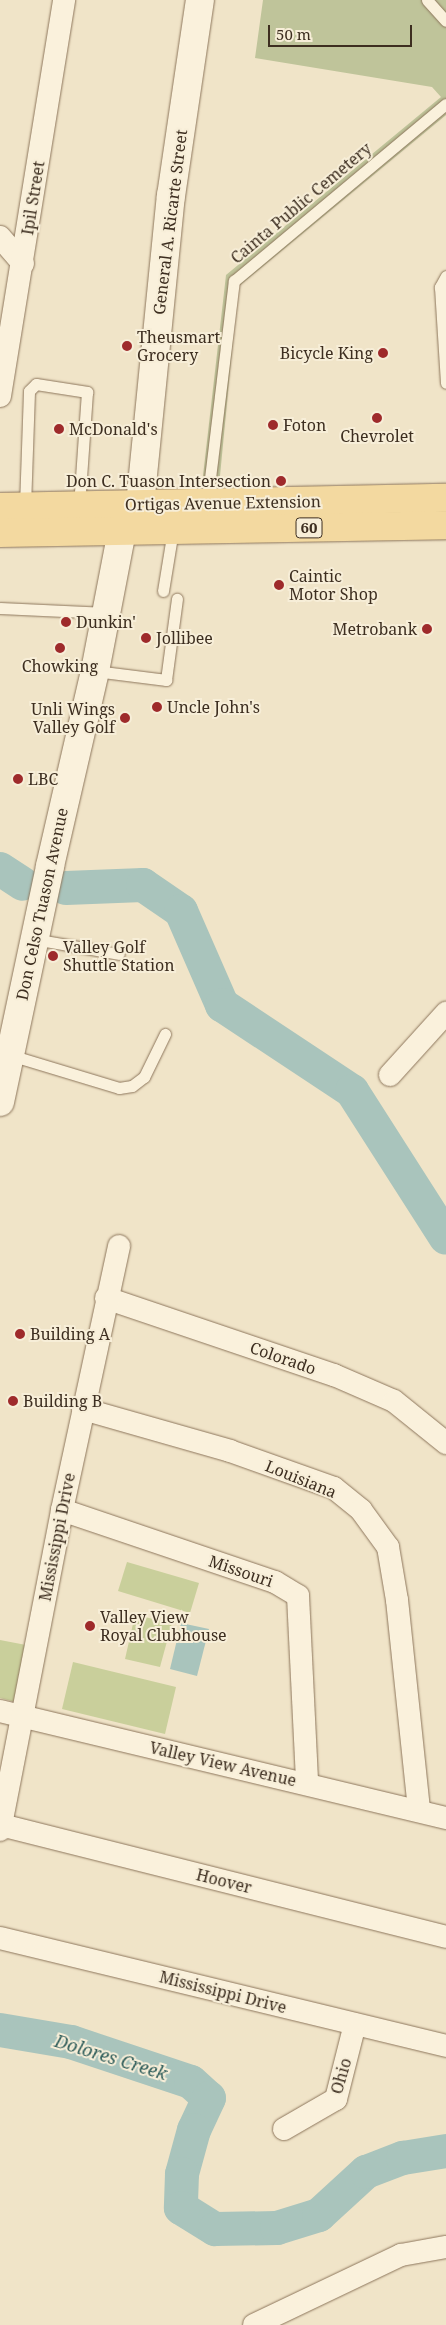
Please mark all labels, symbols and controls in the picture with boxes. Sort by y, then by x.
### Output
scale bar [271,15,415,47]
text: 50 m [276,24,311,44]
street label: General A. Ricarte Street [149,128,191,316]
street label: Cainta Public Cemetery [227,139,375,267]
street label: Ipil Street [18,160,48,236]
place label: Theusmart Grocery [137,327,220,365]
marker: Theusmart Grocery [121,340,133,352]
place label: Bicycle King [280,343,373,363]
marker: Bicycle King [377,347,389,359]
marker: Chevrolet [371,412,383,424]
place label: Foton [283,415,326,435]
place label: McDonald's [69,419,158,439]
marker: Foton [267,419,279,431]
marker: McDonald's [53,423,65,435]
place label: Chevrolet [340,426,414,446]
place label: Don C. Tuason Intersection [66,471,271,491]
marker: Don C. Tuason Intersection [275,475,287,487]
street label: Ortigas Avenue Extension [125,492,321,514]
road number: 60 [295,516,323,540]
place label: Caintic Motor Shop [289,566,378,604]
marker: Caintic Motor Shop [273,579,285,591]
place label: Dunkin' [76,612,136,632]
marker: Dunkin' [60,616,72,628]
place label: Metrobank [333,619,417,639]
marker: Metrobank [421,623,433,635]
place label: Jollibee [156,628,213,648]
marker: Jollibee [140,632,152,644]
marker: Chowking [54,642,66,654]
place label: Chowking [22,656,98,676]
place label: Uncle John's [167,697,260,717]
place label: Unli Wings Valley Golf [31,699,115,737]
marker: Uncle John's [151,701,163,713]
marker: Unli Wings Valley Golf [119,712,131,724]
place label: LBC [28,769,58,789]
marker: LBC [12,773,24,785]
street label: Don Celso Tuason Avenue [12,806,72,1002]
place label: Valley Golf Shuttle Station [63,937,175,975]
marker: Valley Golf Shuttle Station [47,950,59,962]
place label: Building A [30,1324,110,1344]
marker: Building A [14,1328,26,1340]
street label: Colorado [247,1338,319,1378]
place label: Building B [23,1391,102,1411]
marker: Building B [7,1395,19,1407]
street label: Louisiana [263,1456,339,1502]
street label: Mississippi Drive [35,1471,79,1603]
street label: Missouri [206,1551,276,1591]
place label: Valley View Royal Clubhouse [100,1607,227,1645]
marker: Valley View Royal Clubhouse [84,1620,96,1632]
street label: Valley View Avenue [148,1738,298,1790]
street label: Hoover [194,1865,254,1897]
street label: Mississippi Drive [157,1967,289,2017]
water label: Dolores Creek [52,2030,170,2084]
street label: Ohio [327,2056,355,2096]

